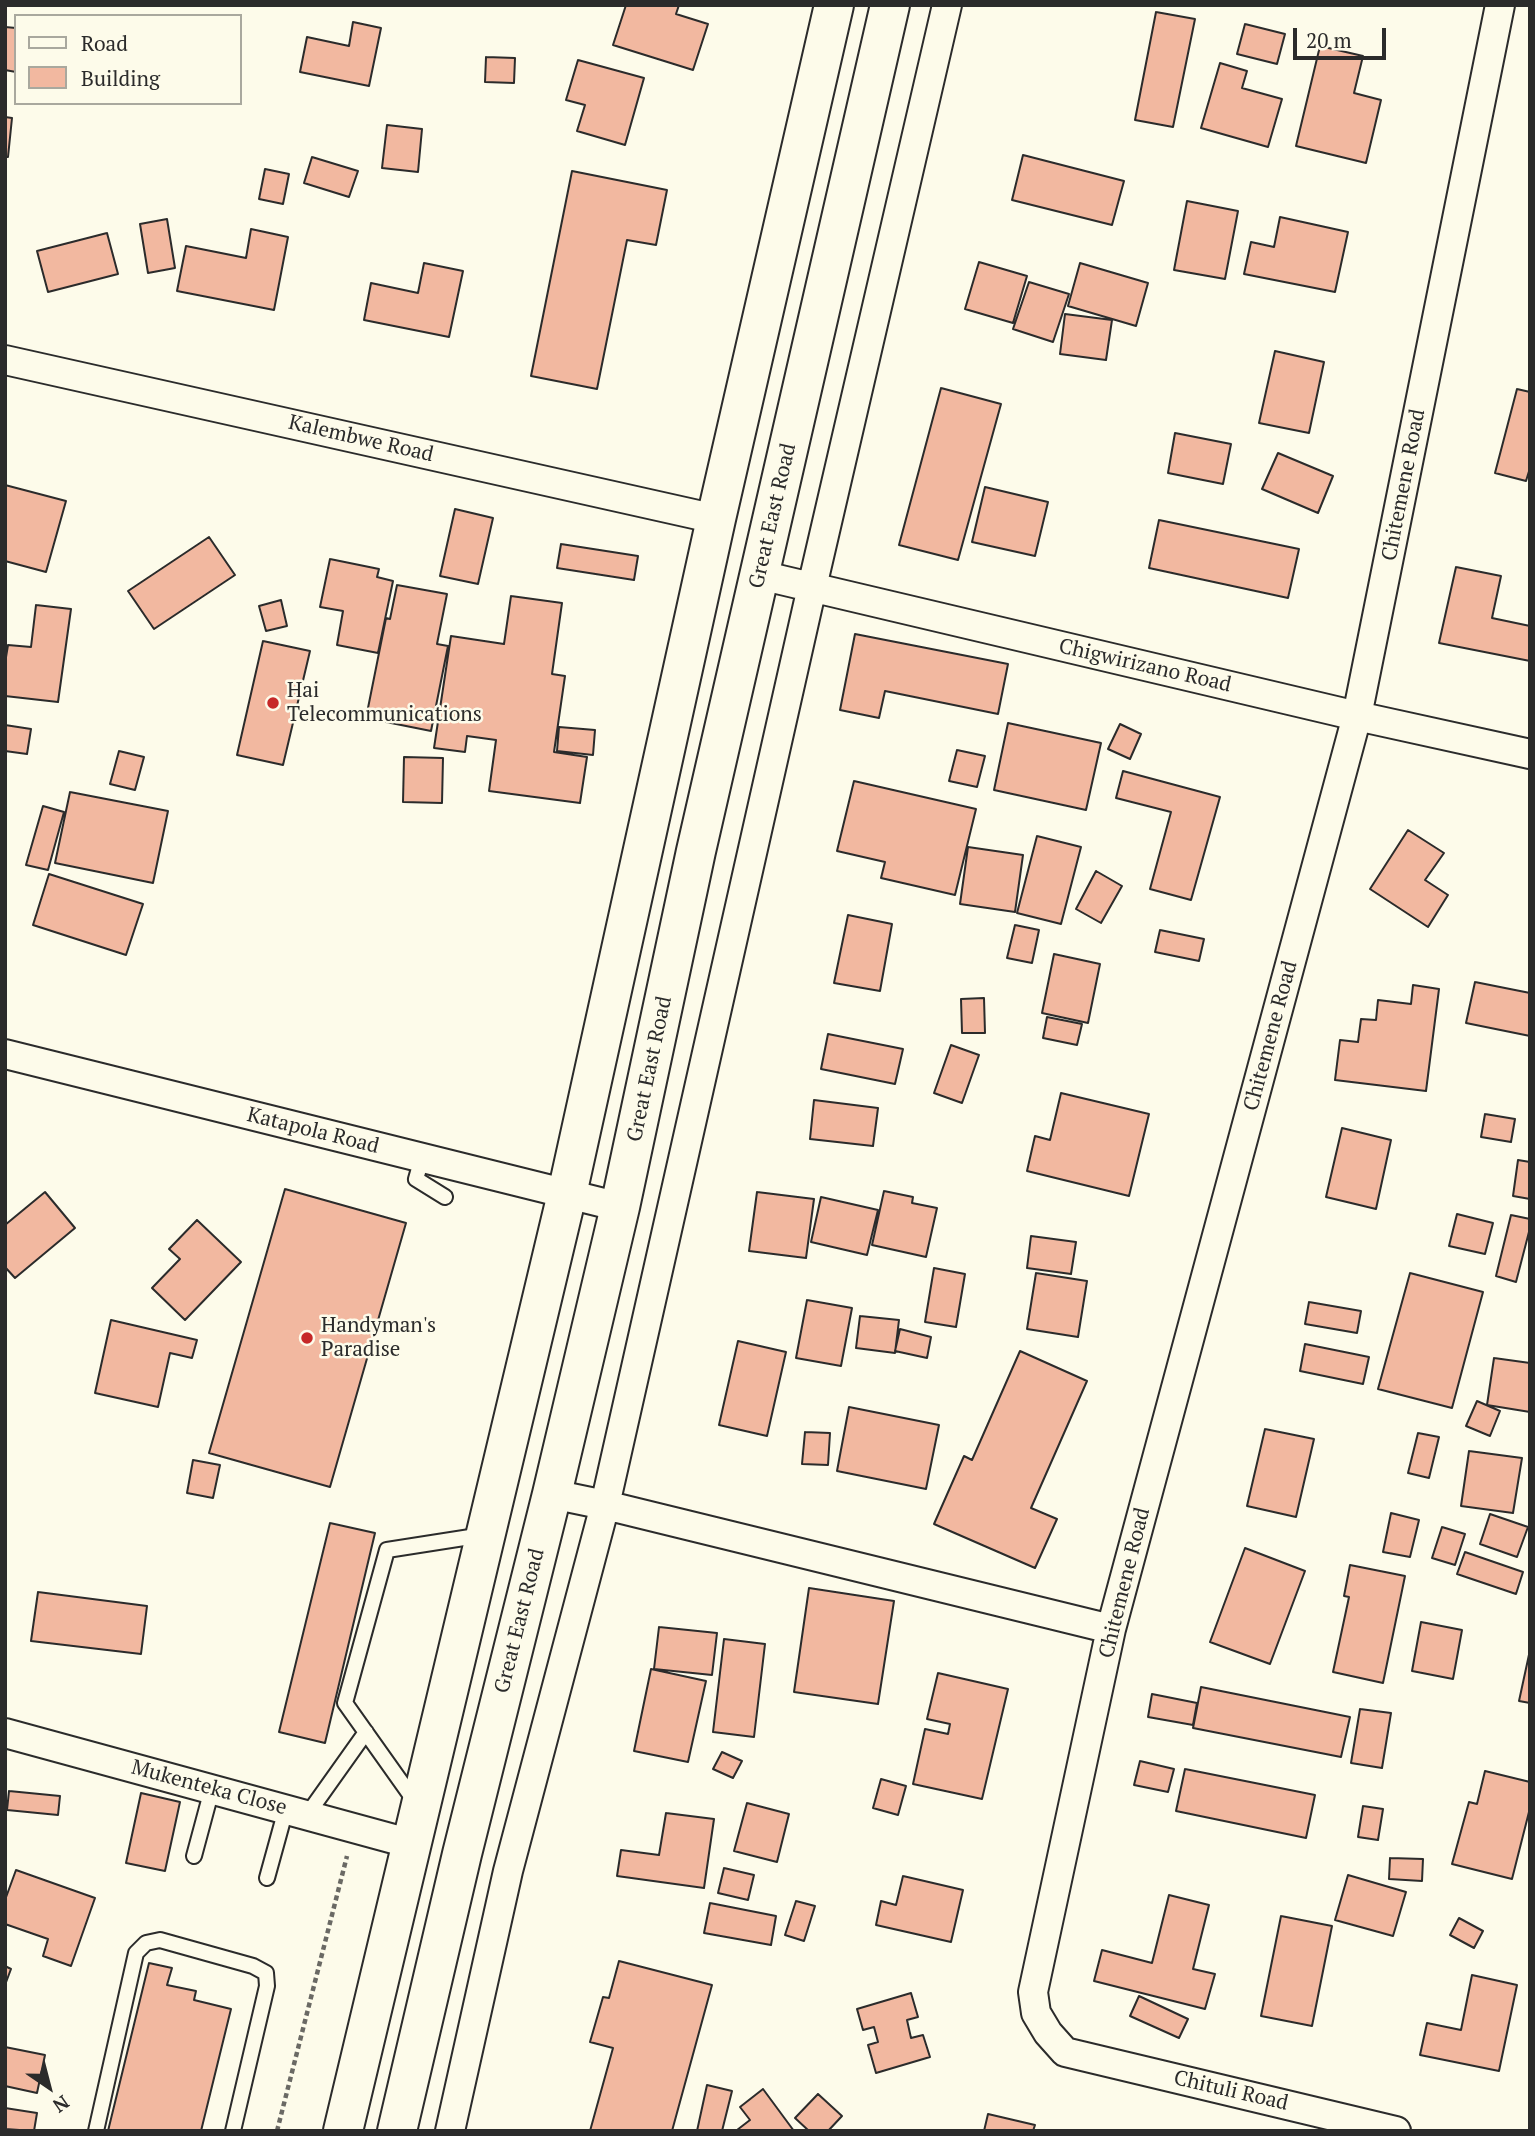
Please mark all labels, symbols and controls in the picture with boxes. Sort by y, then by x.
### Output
legend [14,14,242,105]
scale bar [1297,14,1390,58]
text: 20 m [1306,26,1352,54]
text: Road [81,29,128,57]
text: Building [81,64,160,92]
street label: Chitemene Road [1377,407,1431,563]
street label: Kalembwe Road [286,410,436,468]
street label: Great East Road [744,441,802,591]
street label: Chigwirizano Road [1056,634,1234,698]
place label: Hai Telecommunications [287,678,482,728]
marker: Hai Telecommunications [265,695,281,711]
street label: Chitemene Road [1239,958,1303,1114]
street label: Great East Road [622,994,678,1144]
street label: Katapola Road [244,1102,382,1160]
place label: Handyman's Paradise [321,1313,436,1363]
marker: Handyman's Paradise [299,1330,315,1346]
street label: Chitemene Road [1094,1505,1156,1661]
street label: Great East Road [490,1546,550,1696]
street label: Mukenteka Close [129,1755,289,1821]
north arrow [14,2052,84,2122]
street label: Chituli Road [1171,2066,1291,2116]
text: N [48,2090,74,2119]

